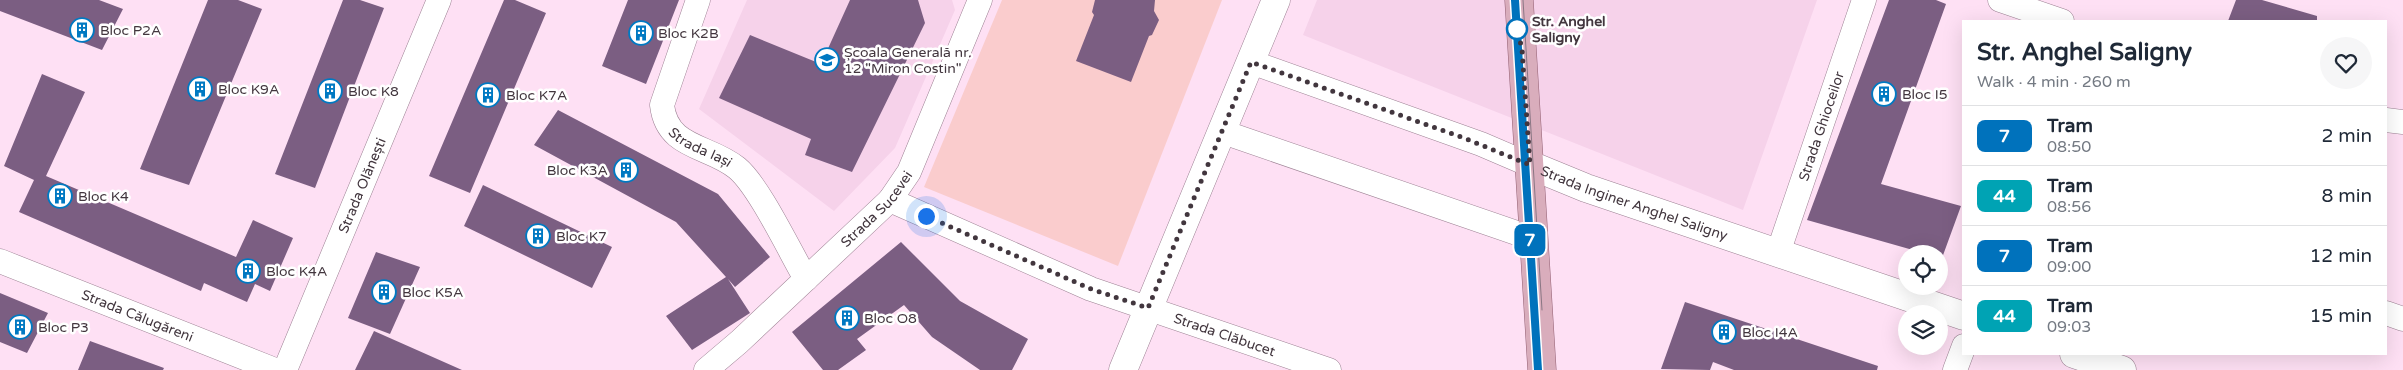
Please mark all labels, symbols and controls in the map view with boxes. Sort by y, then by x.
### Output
place label: Str. Anghel Saligny [1532,13,1606,46]
building icon: Bloc P2A [69,17,95,43]
marker: Str. Anghel Saligny [1506,18,1528,40]
building icon: Bloc K2B [628,20,654,46]
place label: Bloc P2A [100,22,161,39]
place label: Bloc K2B [658,25,719,42]
button: heart [2320,37,2372,89]
text: Str. Anghel Saligny [1977,38,2192,67]
place label: Școala Generală nr. 12 "Miron Costin" [844,44,972,77]
school or university icon: Școala Generală nr. 12 "Miron Costin" [814,47,840,73]
street label: Strada Ghioceilor [1795,69,1848,183]
text: Walk · 4 min · 260 m [1977,72,2131,92]
building icon: Bloc K9A [187,76,213,102]
building icon: Bloc K8 [317,78,343,104]
place label: Bloc K9A [218,81,279,98]
building icon: Bloc I5 [1871,81,1897,107]
building icon: Bloc K7A [475,82,501,108]
place label: Bloc K8 [348,83,399,100]
place label: Bloc I5 [1902,86,1948,103]
place label: Bloc K7A [506,87,567,104]
text: Tram [2047,115,2093,137]
street label: Strada Iași [665,124,735,171]
text: 7 [1999,125,2010,147]
text: 2 min [2321,125,2372,147]
street label: Strada Olănești [335,135,390,236]
text: 08:50 [2047,137,2091,157]
building icon: Bloc K3A [613,157,639,183]
place label: Bloc K3A [547,162,608,179]
street label: Strada Inginer Anghel Saligny [1538,162,1730,244]
street label: Strada Sucevei [837,168,916,251]
text: Tram [2047,175,2093,197]
building icon: Bloc K4 [47,183,73,209]
text: 44 [1993,185,2016,207]
text: 8 min [2321,185,2372,207]
place label: Bloc K4 [78,188,129,205]
text: 08:56 [2047,197,2091,217]
your location [914,204,939,229]
building icon: Bloc K7 [525,223,551,249]
line badge: 7 [1514,224,1546,256]
place label: Bloc K7 [556,228,607,245]
text: 7 [1524,229,1536,251]
text: Tram [2047,235,2093,257]
map controls [1898,245,1948,355]
button: locate [1898,245,1948,295]
text: 7 [1999,245,2010,267]
text: 12 min [2309,245,2372,267]
text: 09:00 [2047,257,2091,277]
building icon: Bloc K4A [235,258,261,284]
place label: Bloc K4A [266,263,327,280]
building icon: Bloc K5A [371,279,397,305]
place label: Bloc K5A [402,284,463,301]
street label: Strada Călugăreni [79,286,196,346]
text: Tram [2047,295,2093,317]
building icon: Bloc O8 [834,305,860,331]
button: layers [1898,305,1948,355]
text: 44 [1993,305,2016,327]
text: 15 min [2309,305,2372,327]
place label: Bloc O8 [864,310,917,327]
street label: Strada Clăbucet [1171,310,1278,360]
building icon: Bloc P3 [7,314,33,340]
text: 09:03 [2047,317,2091,337]
place label: Bloc P3 [38,319,89,336]
building icon: Bloc I4A [1711,319,1737,345]
place label: Bloc I4A [1742,324,1798,341]

